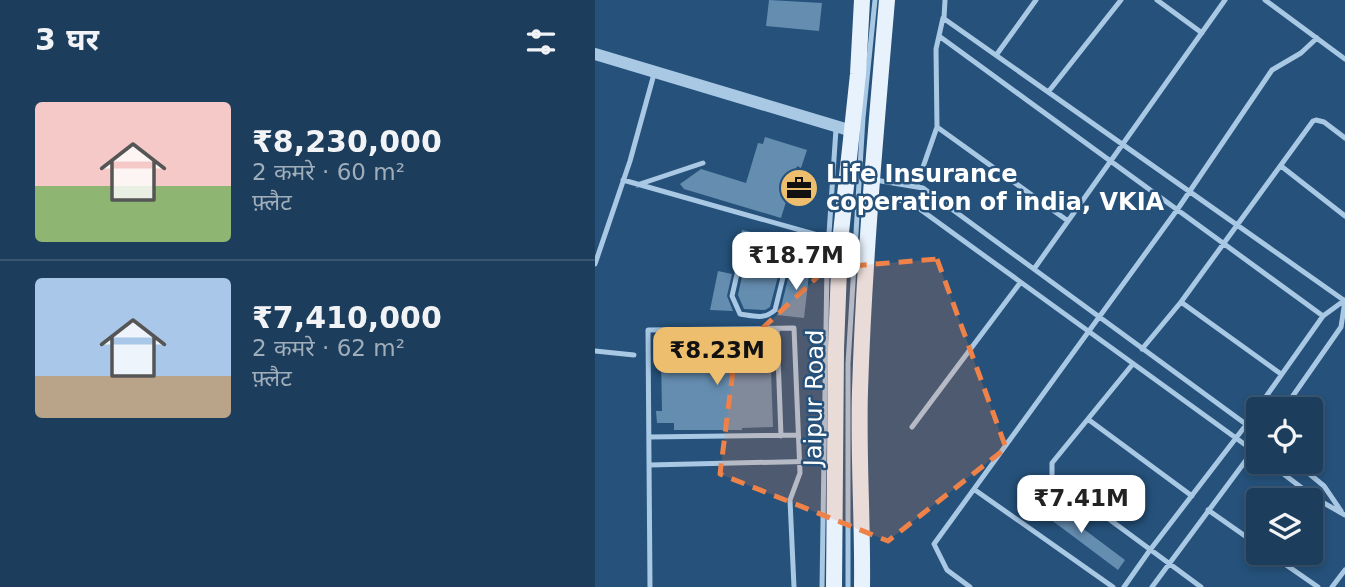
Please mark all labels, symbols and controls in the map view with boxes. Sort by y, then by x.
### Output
text: 3 घर [35,22,99,57]
icon: filters [522,23,560,61]
text: ₹8,230,000 [252,124,442,159]
icon: home [91,130,175,214]
text: 2 कमरे · 60 m² [252,159,405,185]
place label: Life Insurance coperation of india, VKIA [826,160,1165,216]
office icon: Life Insurance coperation of india, VKIA [778,167,820,209]
text: फ़्लैट [252,189,292,215]
pin: ₹18.7M [739,232,853,292]
text: ₹18.7M [748,242,844,268]
text: ₹7,410,000 [252,300,442,335]
icon: home [91,306,175,390]
pin: ₹8.23M [660,328,774,387]
street label: Jaipur Road [799,329,829,469]
text: 2 कमरे · 62 m² [252,335,405,361]
text: ₹8.23M [669,337,765,363]
text: फ़्लैट [252,365,292,391]
map controls [1246,397,1323,565]
button: locate [1246,397,1323,474]
pin: ₹7.41M [1024,476,1138,535]
text: ₹7.41M [1033,485,1129,511]
button: layers [1246,488,1323,565]

